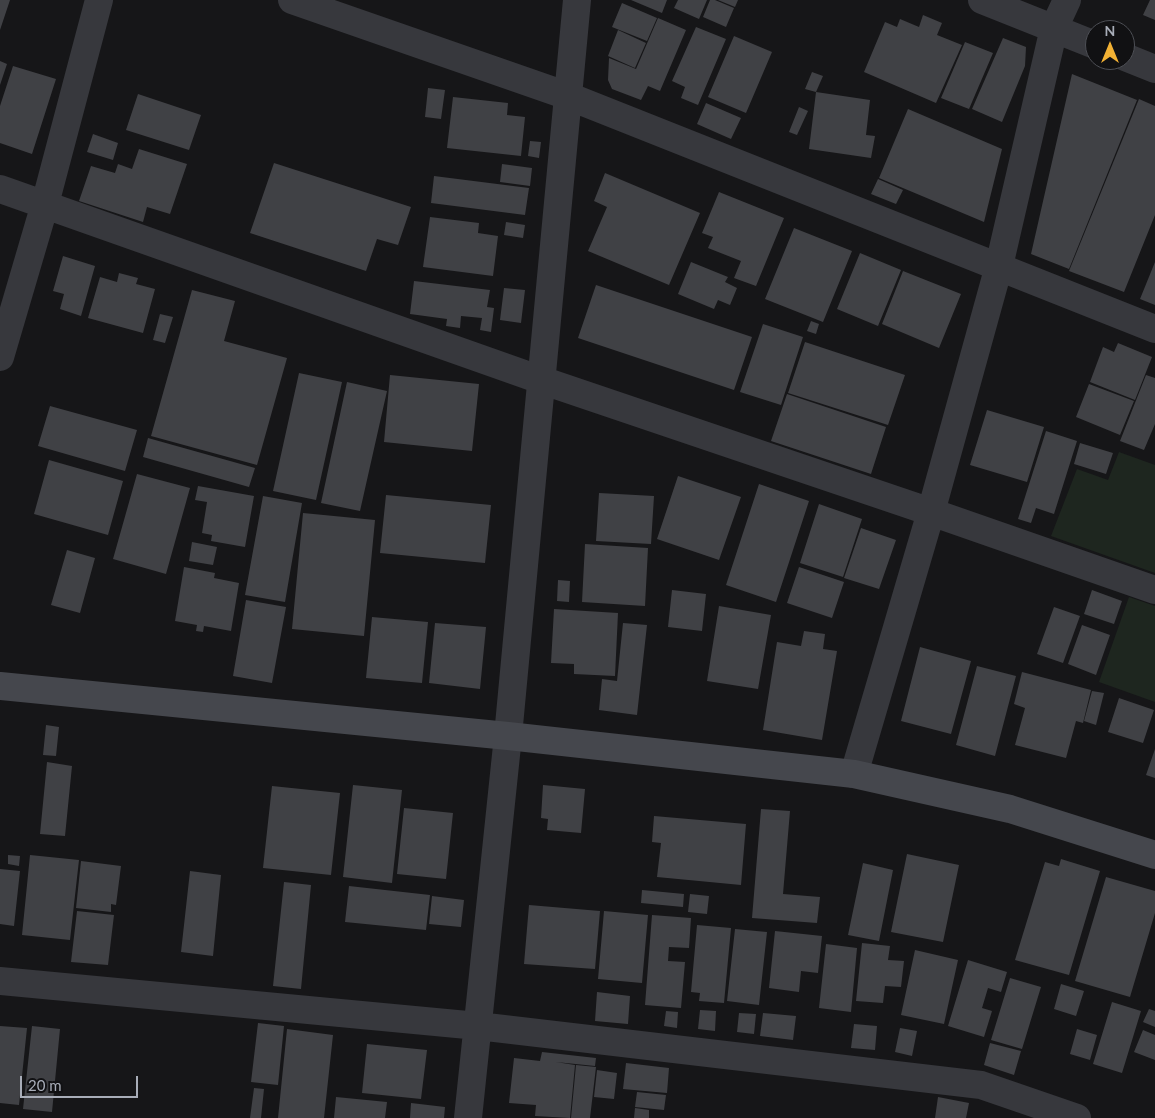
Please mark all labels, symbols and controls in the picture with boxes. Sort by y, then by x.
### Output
north arrow [1085,20,1135,70]
text: N [1105,22,1115,39]
scale bar [22,1066,140,1098]
text: 20 m [28,1076,62,1094]

